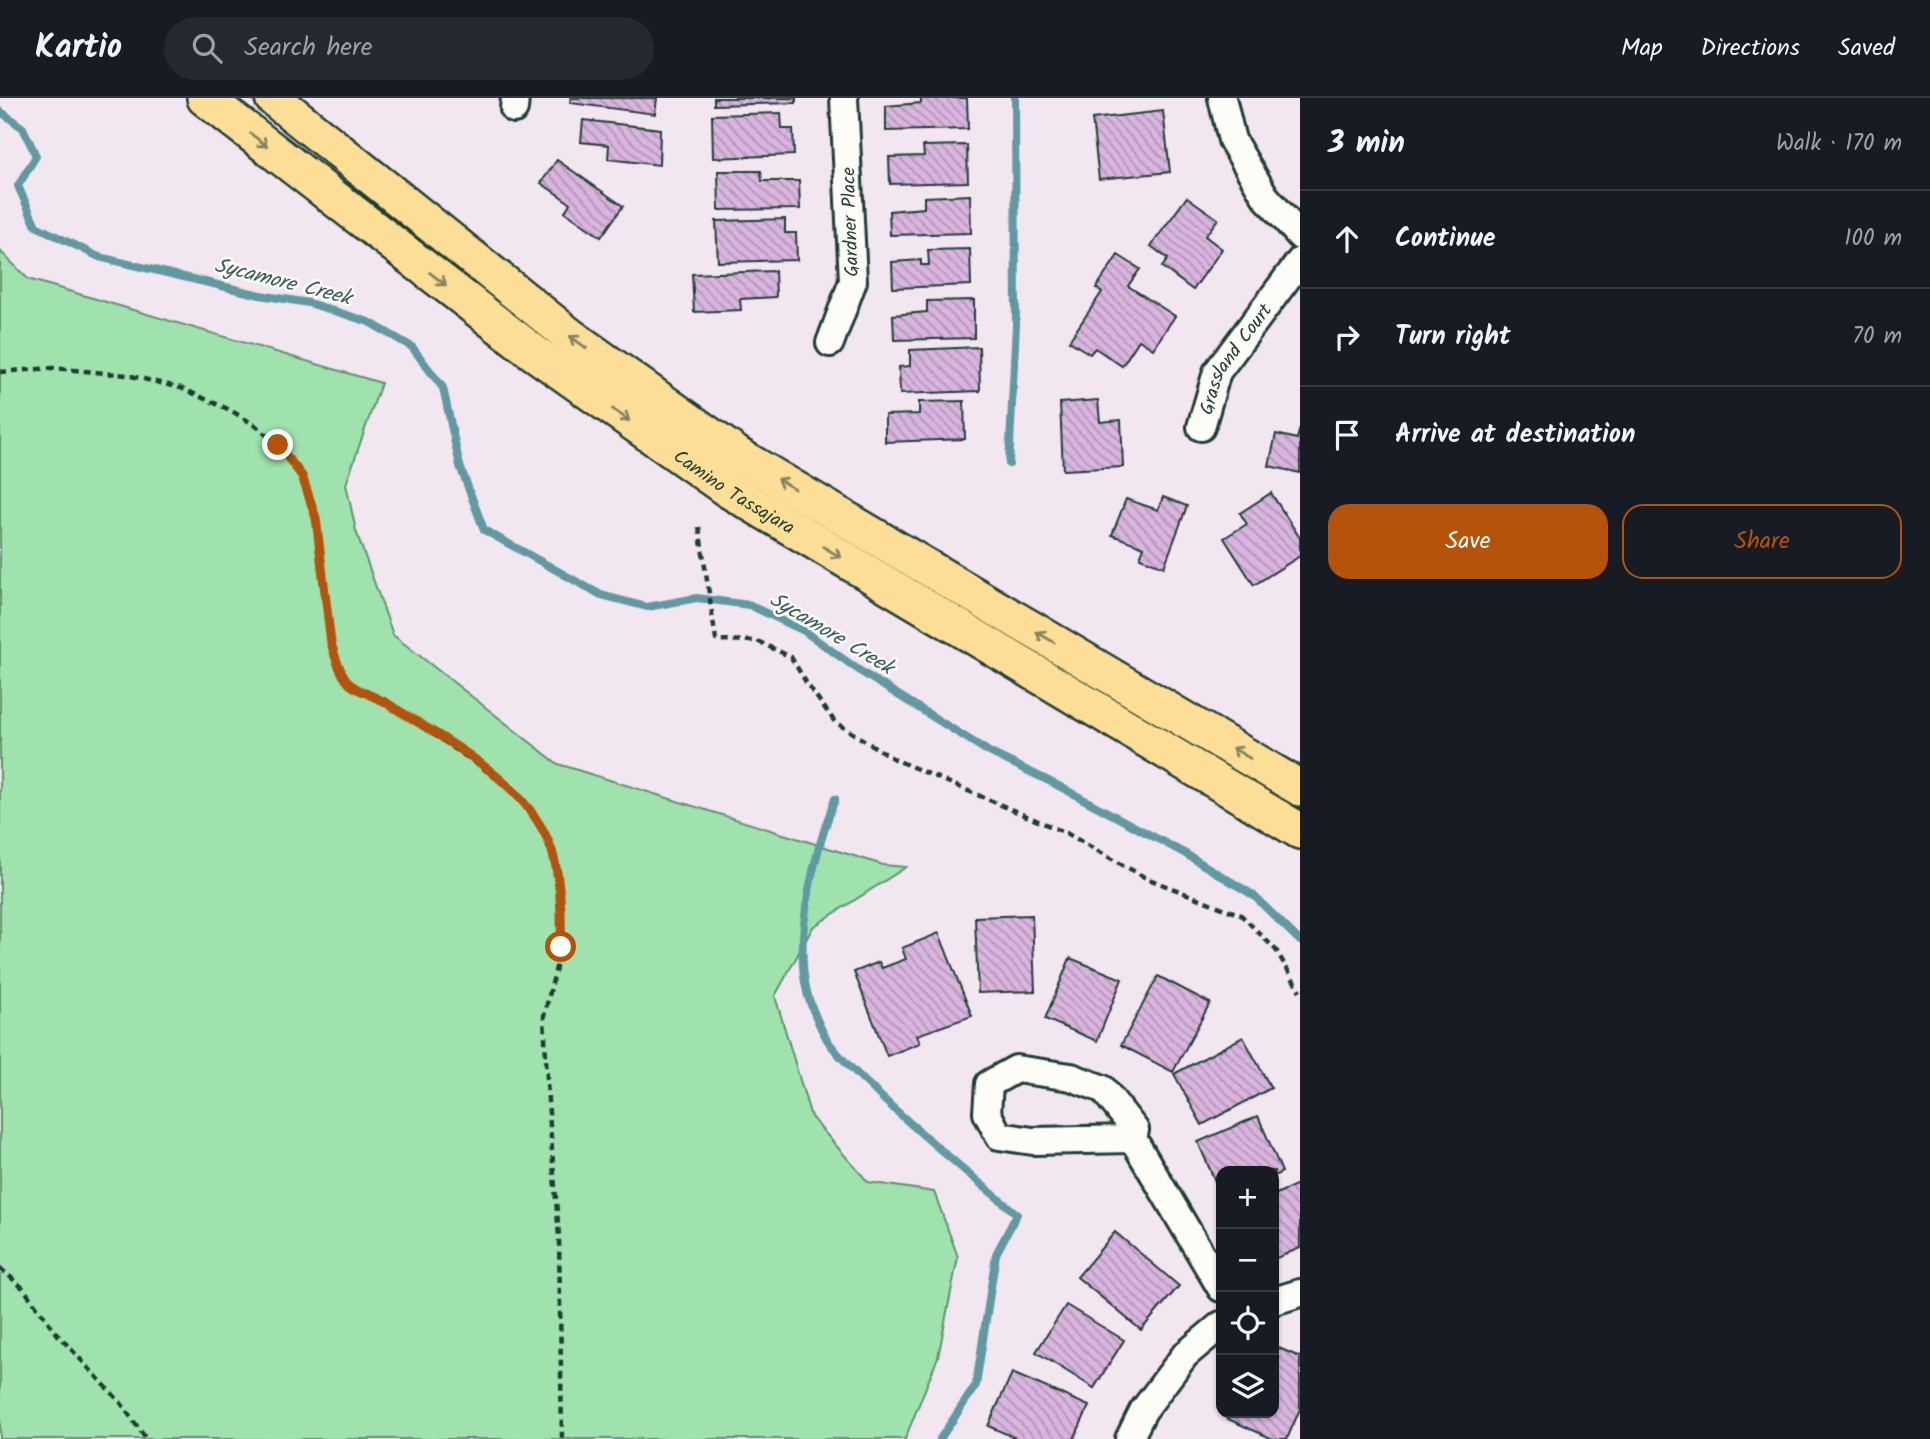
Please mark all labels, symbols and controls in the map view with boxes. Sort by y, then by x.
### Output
search box [164,17,654,80]
text: Kartio [35,22,122,75]
text: Search here [244,27,372,69]
icon: search [188,29,226,67]
text: Map [1621,29,1663,68]
text: Directions [1701,29,1800,68]
text: Saved [1838,29,1895,68]
text: 3 min [1328,120,1405,168]
text: Walk · 170 m [1776,126,1902,162]
one-way arrow [249,132,267,147]
street label: Gardner Place [834,166,868,277]
text: Continue [1395,218,1496,260]
icon: ahead [1328,220,1366,258]
text: 100 m [1844,221,1902,257]
water label: Sycamore Creek [211,250,357,316]
one-way arrow [429,272,447,287]
street label: Grassland Court [1192,297,1281,419]
text: Turn right [1395,316,1511,358]
icon: right [1328,318,1366,356]
text: 70 m [1852,319,1902,355]
one-way arrow [569,335,588,349]
one-way arrow [611,407,630,422]
text: Arrive at destination [1395,414,1635,456]
icon: arrive [1328,416,1366,454]
route end [262,429,293,460]
street label: Camino Tassajara [666,443,800,543]
one-way arrow [777,476,797,490]
button: Save [1328,504,1608,579]
button: Share [1622,504,1902,579]
one-way arrow [822,545,842,559]
water label: Sycamore Creek [763,584,902,686]
one-way arrow [1036,630,1056,644]
one-way arrow [1232,746,1252,760]
route start [545,931,576,962]
map controls [1216,1166,1279,1418]
button: + [1216,1166,1279,1229]
button: − [1216,1229,1279,1292]
button: locate [1216,1292,1279,1355]
button: layers [1216,1355,1279,1418]

